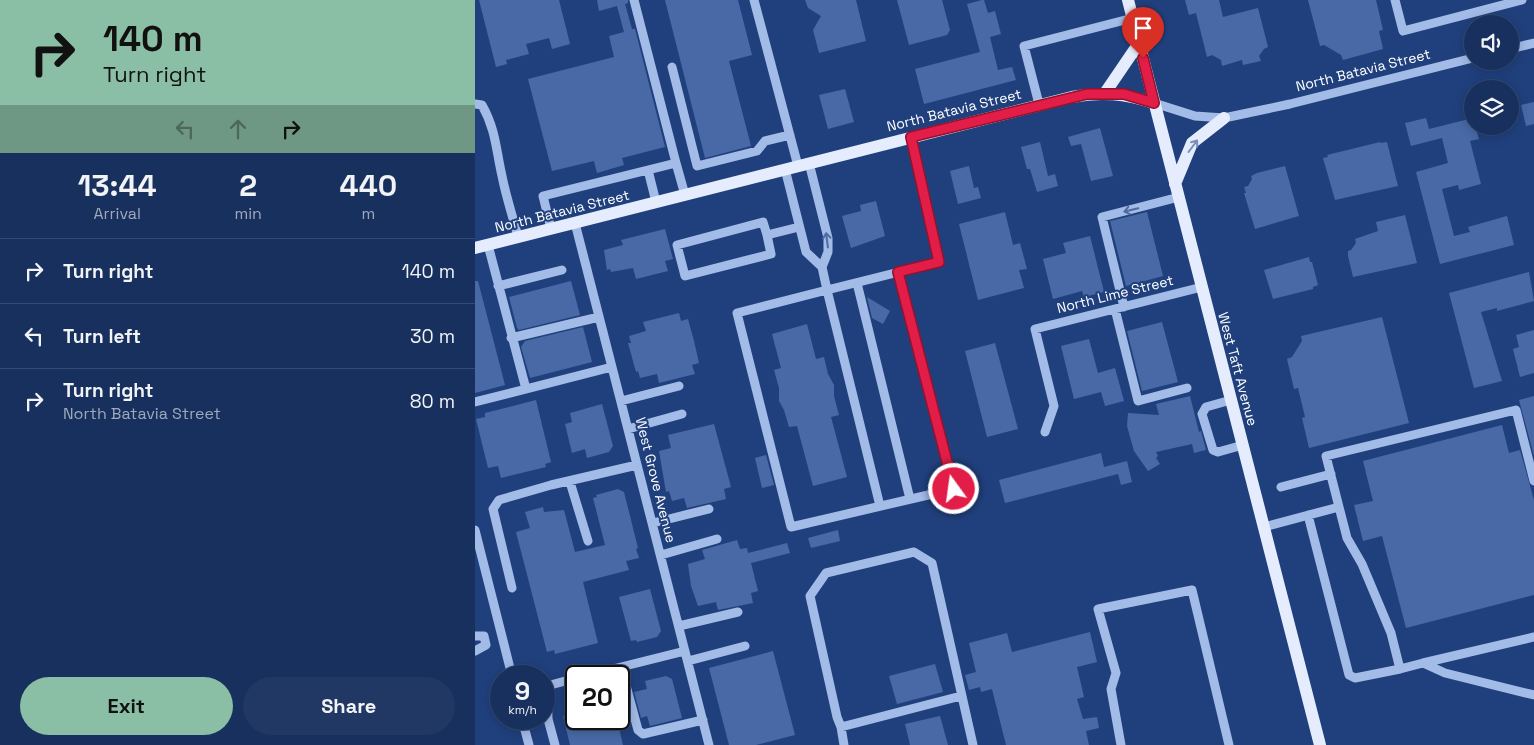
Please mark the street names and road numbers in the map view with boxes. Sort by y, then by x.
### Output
street label: North Batavia Street [1294,45,1432,95]
street label: North Batavia Street [885,85,1023,135]
street label: North Batavia Street [493,186,631,236]
street label: North Lime Street [1055,271,1175,317]
street label: West Taft Avenue [1214,310,1262,428]
street label: West Grove Avenue [632,415,680,545]

